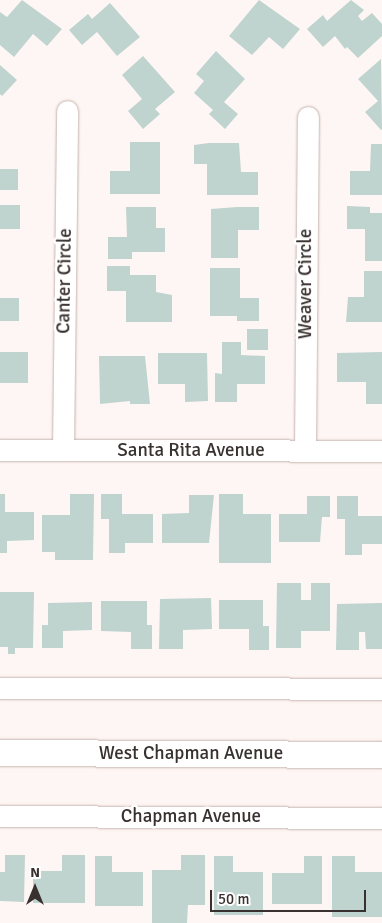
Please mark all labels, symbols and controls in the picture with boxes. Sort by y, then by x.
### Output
street label: Canter Circle [53,228,77,334]
street label: Weaver Circle [295,229,317,339]
street label: Santa Rita Avenue [117,440,265,462]
street label: West Chapman Avenue [99,743,283,765]
street label: Chapman Avenue [121,806,261,828]
north arrow [10,863,60,913]
text: N [30,864,40,881]
scale bar [212,880,368,912]
text: 50 m [218,890,249,908]

